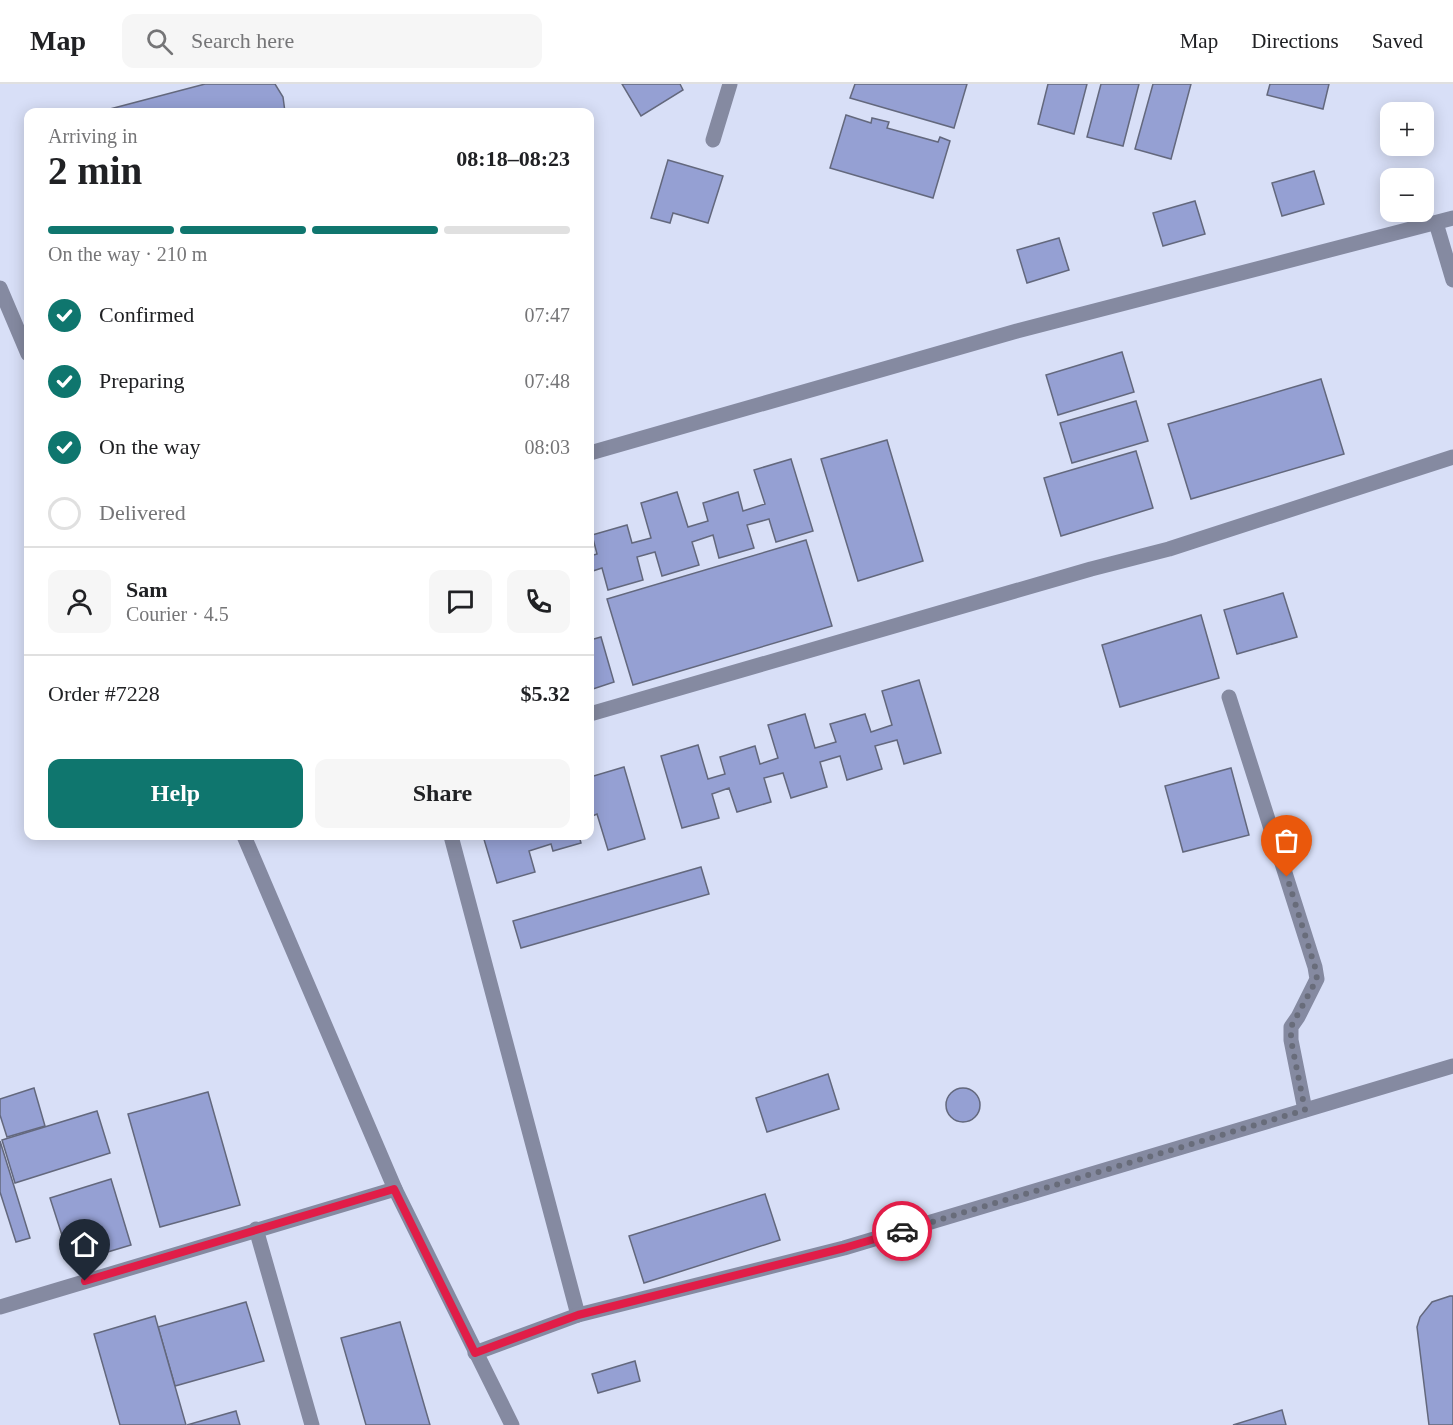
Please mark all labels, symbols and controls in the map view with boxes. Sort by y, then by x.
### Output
search box [122,14,542,68]
text: Map [30,25,86,56]
icon: search [143,25,176,58]
text: Search here [191,28,294,53]
text: Map [1180,29,1218,53]
text: Directions [1251,29,1339,53]
text: Saved [1372,29,1423,53]
map controls [1380,102,1434,222]
button: + [1380,102,1434,156]
text: Arriving in [48,125,137,147]
text: 08:18–08:23 [456,146,570,171]
text: 2 min [48,149,142,192]
button: − [1380,168,1434,222]
text: On the way · 210 m [48,243,207,265]
icon: check [48,299,81,332]
text: Confirmed [99,302,194,327]
text: 07:47 [524,304,570,326]
icon: check [48,365,81,398]
text: Preparing [99,368,185,393]
text: 07:48 [524,370,570,392]
icon: check [48,431,81,464]
text: On the way [99,434,200,459]
text: 08:03 [524,436,570,458]
text: Delivered [99,500,186,525]
button: person [48,570,111,633]
button: chat [429,570,492,633]
button: phone [507,570,570,633]
text: Sam [126,577,168,602]
text: Courier · 4.5 [126,603,229,625]
text: Order #7228 [48,681,160,706]
text: $5.32 [521,681,570,706]
button: Help [48,759,303,828]
button: Share [315,759,570,828]
pin [1261,815,1312,877]
icon: bag [1270,824,1303,857]
courier [872,1201,932,1261]
icon: car [886,1215,919,1248]
pin [59,1219,110,1281]
icon: home [68,1228,101,1261]

